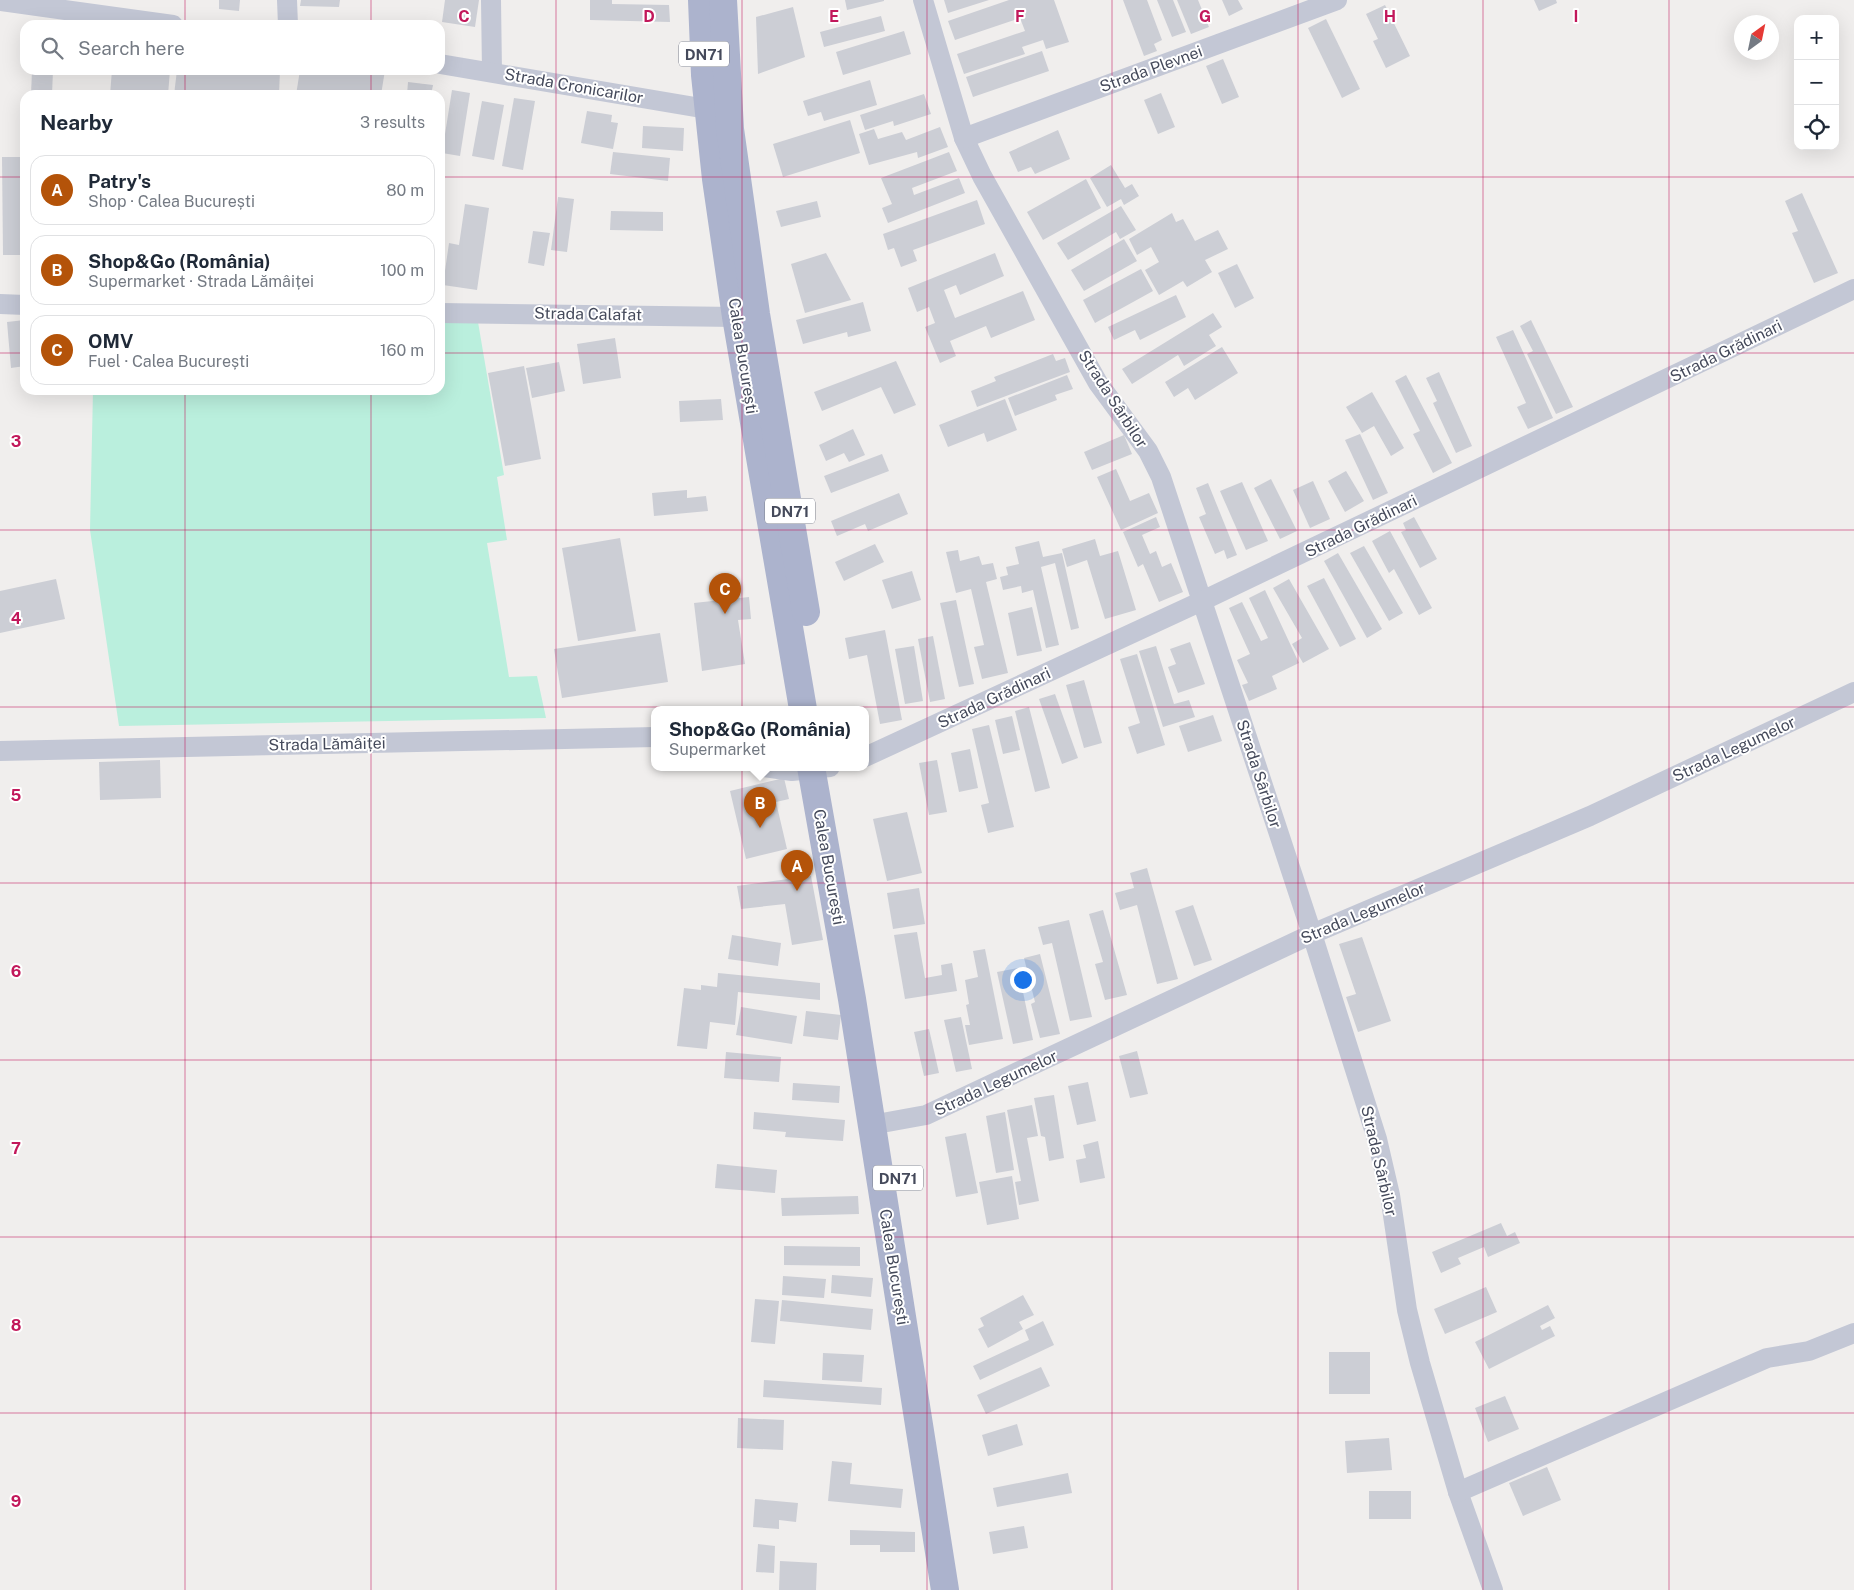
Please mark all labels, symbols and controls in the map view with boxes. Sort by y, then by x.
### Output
text: C [458,7,470,26]
text: D [643,7,655,26]
text: E [829,7,839,26]
text: F [1015,7,1025,26]
text: G [1199,7,1211,26]
text: H [1384,7,1396,26]
text: I [1574,7,1578,26]
north arrow [1734,15,1779,60]
map controls [1794,15,1839,150]
button: + [1794,15,1839,60]
search box [20,20,445,75]
icon: search [38,34,66,62]
text: Search here [78,37,185,59]
road number: DN71 [679,42,729,66]
street label: Strada Plevnei [1097,42,1205,96]
button: − [1794,60,1839,105]
street label: Strada Cronicarilor [503,64,645,108]
button: locate [1794,105,1839,150]
text: Nearby [40,110,113,135]
text: 3 results [360,113,425,132]
text: Patry's [88,170,151,192]
text: A [51,181,63,200]
text: 80 m [386,181,424,200]
text: Shop · Calea București [88,192,255,211]
text: Shop&Go (România) [88,250,271,272]
text: B [52,261,62,280]
text: 100 m [380,261,424,280]
text: Supermarket · Strada Lămâiței [88,272,314,291]
street label: Calea București [724,297,762,415]
street label: Strada Calafat [534,304,642,324]
street label: Strada Grădinari [1667,316,1785,386]
text: OMV [88,330,133,352]
text: C [51,341,63,360]
text: 160 m [380,341,424,360]
street label: Strada Sârbilor [1074,347,1152,451]
text: Fuel · Calea București [88,352,249,371]
text: 3 [11,432,21,451]
street label: Strada Grădinari [1302,491,1420,561]
road number: DN71 [765,498,815,524]
pin: C [709,573,741,614]
text: 4 [11,609,22,628]
street label: Strada Grădinari [935,664,1053,732]
popup [651,706,869,771]
street label: Strada Legumelor [1670,712,1798,786]
street label: Strada Sârbilor [1233,717,1285,831]
text: Shop&Go (România) [669,718,851,740]
street label: Strada Lămâiței [268,733,386,755]
text: Supermarket [669,740,766,759]
text: 5 [11,786,22,805]
pin: B [744,787,776,828]
street label: Calea București [809,808,849,926]
pin: A [781,850,813,891]
street label: Strada Legumelor [1298,878,1428,948]
text: 6 [11,962,21,981]
your location [1010,967,1036,993]
street label: Strada Legumelor [932,1046,1060,1120]
street label: Strada Sârbilor [1357,1104,1401,1218]
text: 7 [11,1139,21,1158]
road number: DN71 [873,1166,923,1190]
street label: Calea București [875,1208,913,1326]
text: 8 [11,1316,22,1335]
text: 9 [11,1492,21,1511]

